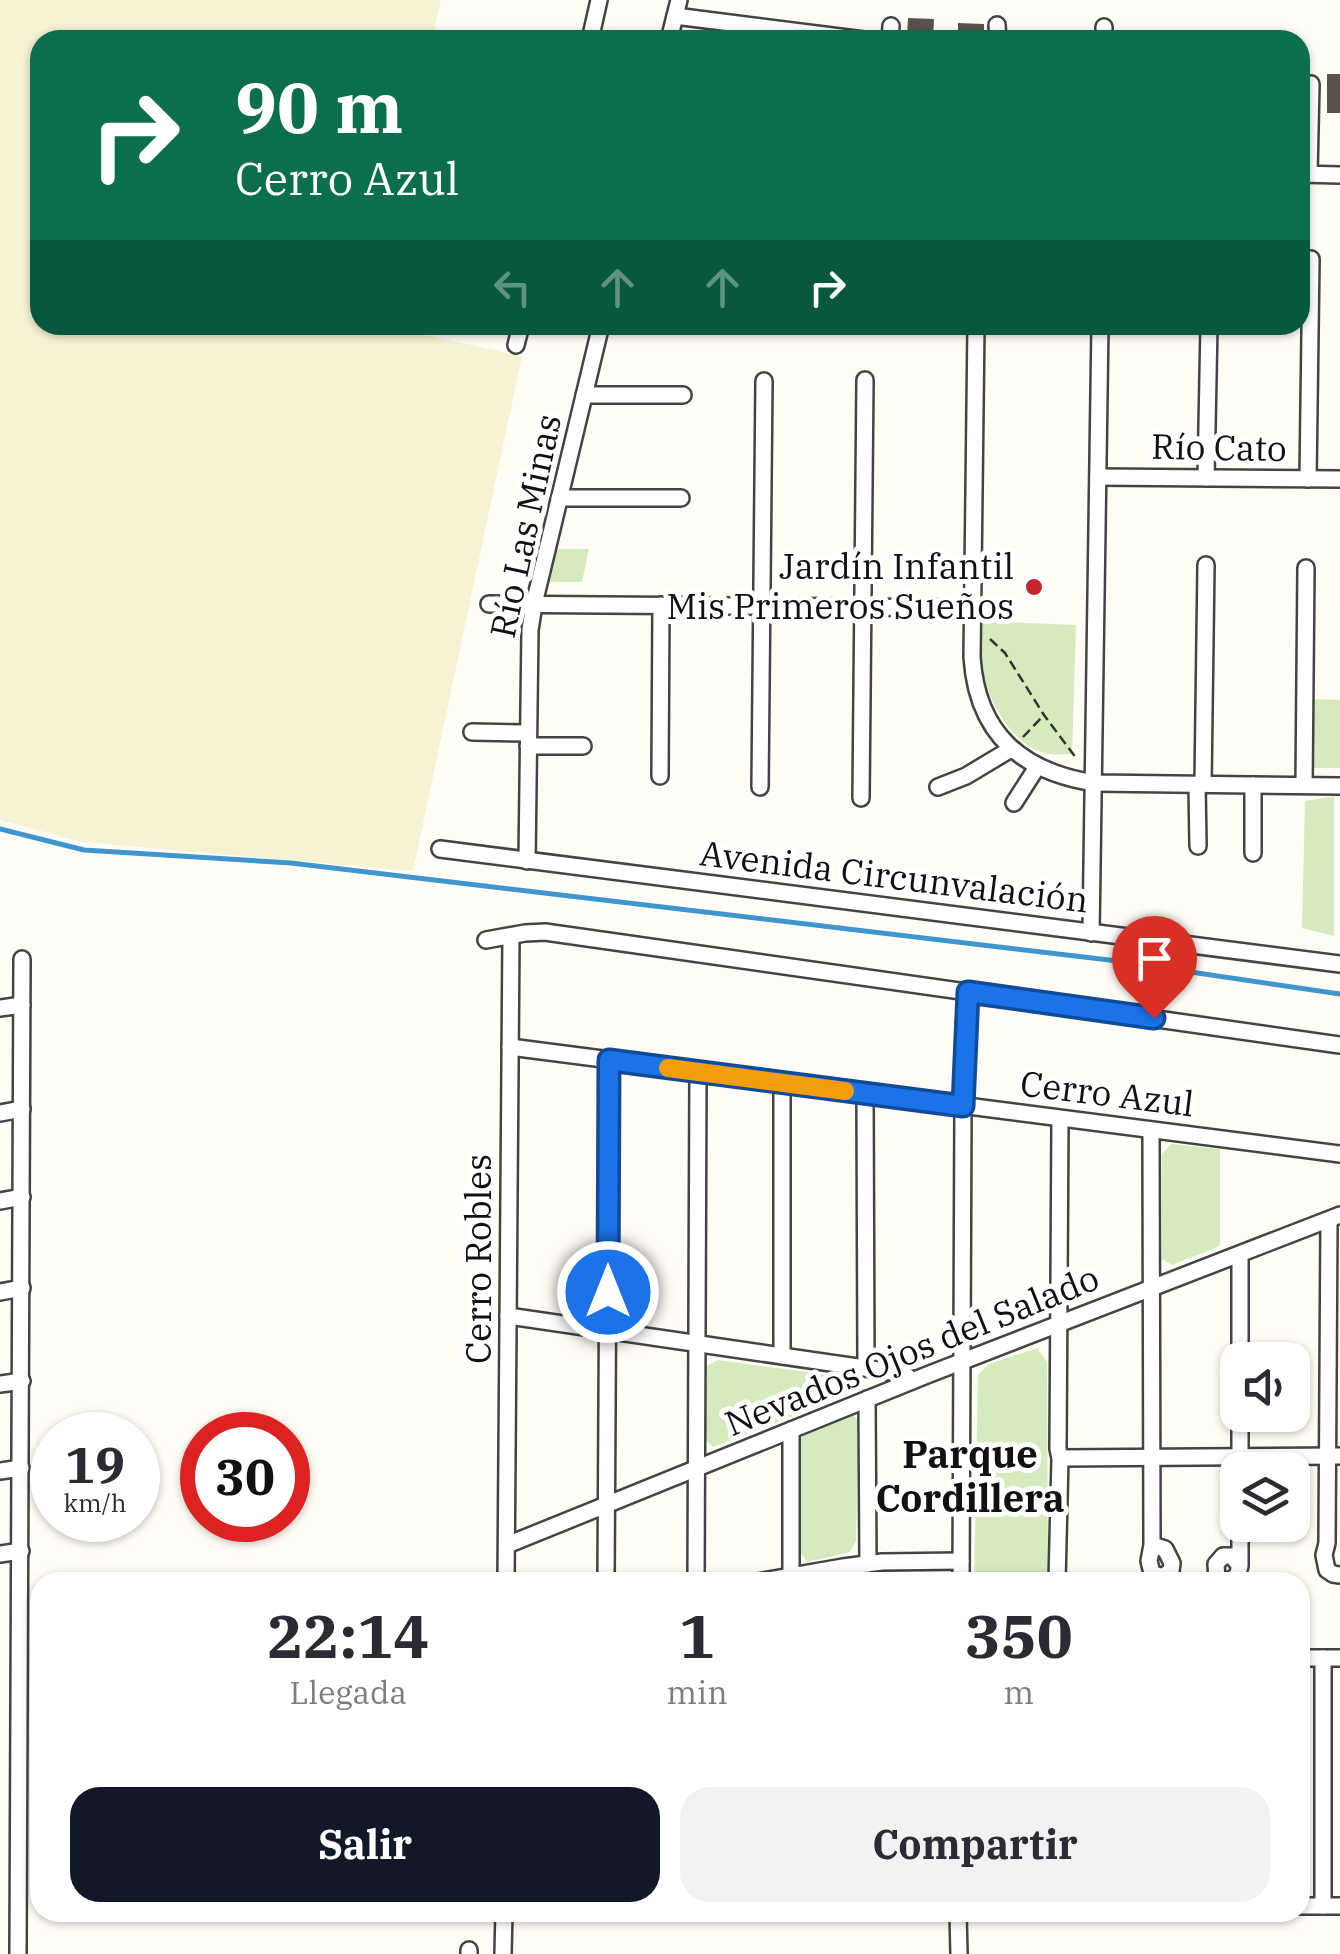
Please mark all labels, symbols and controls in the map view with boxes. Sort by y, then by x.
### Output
text: 90 m [235,61,403,152]
icon: right [70,70,200,200]
text: Cerro Azul [235,149,459,207]
icon: left [485,260,540,315]
icon: ahead [590,260,645,315]
icon: ahead [695,260,750,315]
icon: right [800,260,855,315]
street label: Río Las Minas [479,410,571,642]
street label: Río Cato [1151,423,1287,471]
place label: Jardín Infantil Mis Primeros Sueños [666,543,1014,629]
marker: Jardín Infantil Mis Primeros Sueños [1023,576,1045,598]
street label: Avenida Circunvalación [697,829,1091,923]
pin [1112,916,1197,1019]
icon: arrive [1127,931,1182,986]
street label: Cerro Azul [1018,1060,1197,1126]
street label: Cerro Robles [455,1154,501,1364]
position arrow [556,1240,660,1344]
street label: Nevados Ojos del Salado [718,1254,1105,1446]
map controls [1220,1342,1310,1542]
button: sound [1220,1342,1310,1432]
speed limit sign: 30 [180,1412,310,1542]
district label: Parque Cordillera [875,1429,1065,1522]
text: 19 [65,1432,125,1497]
button: layers [1220,1452,1310,1542]
text: km/h [63,1486,127,1519]
text: 22:14 [267,1596,429,1675]
text: 1 [679,1596,715,1675]
text: 350 [965,1596,1073,1675]
text: Llegada [290,1671,407,1713]
text: min [667,1671,728,1713]
text: m [1004,1671,1034,1713]
button: Salir [70,1787,660,1902]
button: Compartir [680,1787,1270,1902]

